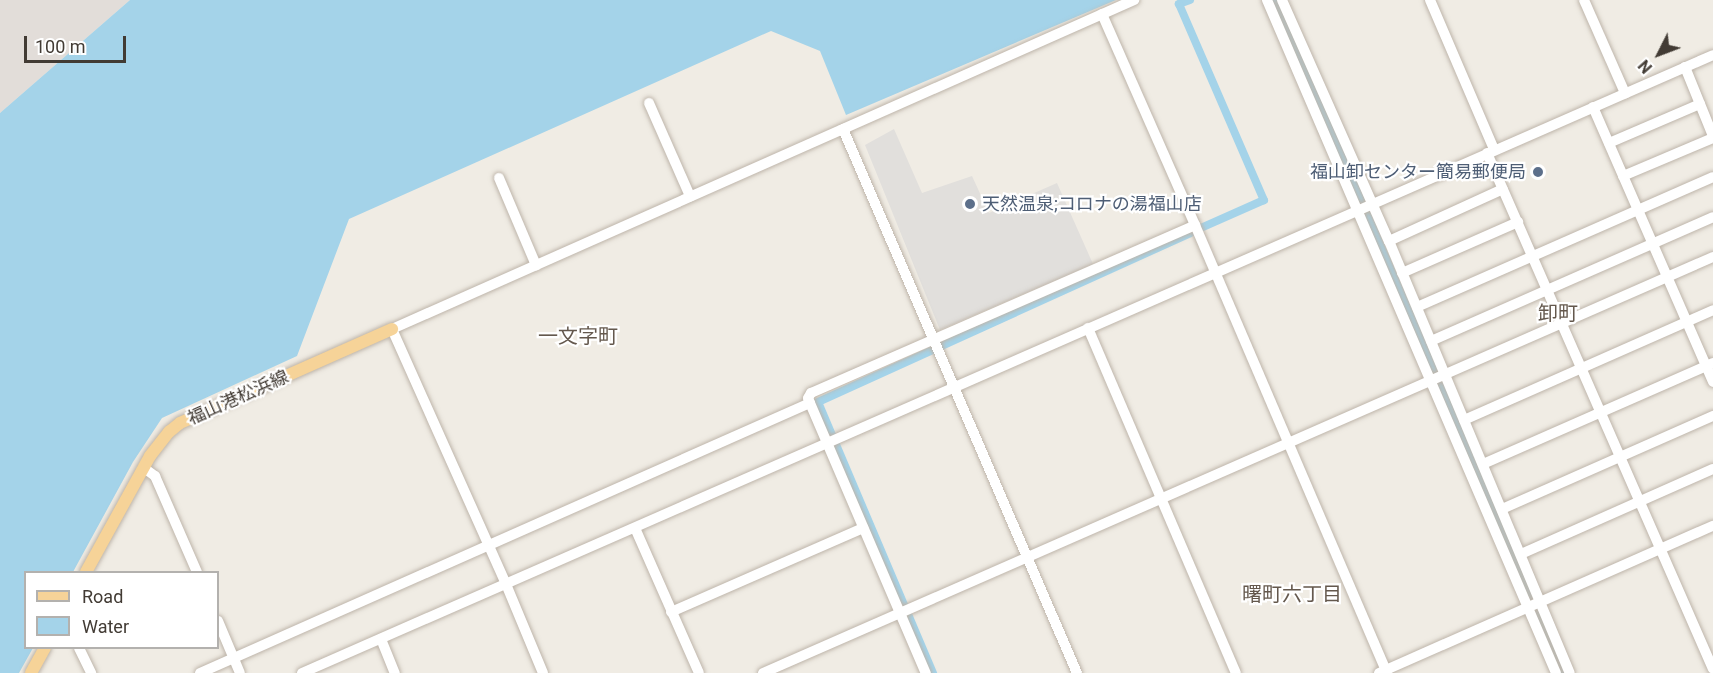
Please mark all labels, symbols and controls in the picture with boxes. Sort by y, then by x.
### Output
scale bar [27,24,129,62]
north arrow [1629,24,1689,84]
text: 100 m [35,36,86,57]
text: N [1634,56,1656,77]
place label: 福山卸センター簡易郵便局 [1310,161,1526,183]
marker: 福山卸センター簡易郵便局 [1531,165,1545,179]
place label: 天然温泉;コロナの湯福山店 [982,193,1202,215]
marker: 天然温泉;コロナの湯福山店 [963,197,977,211]
district label: 卸町 [1538,301,1578,325]
district label: 一文字町 [538,324,618,348]
street label: 福山港松浜線 [184,366,292,430]
legend [24,571,219,649]
district label: 曙町六丁目 [1242,582,1342,606]
text: Road [82,586,123,607]
text: Water [82,616,129,637]

